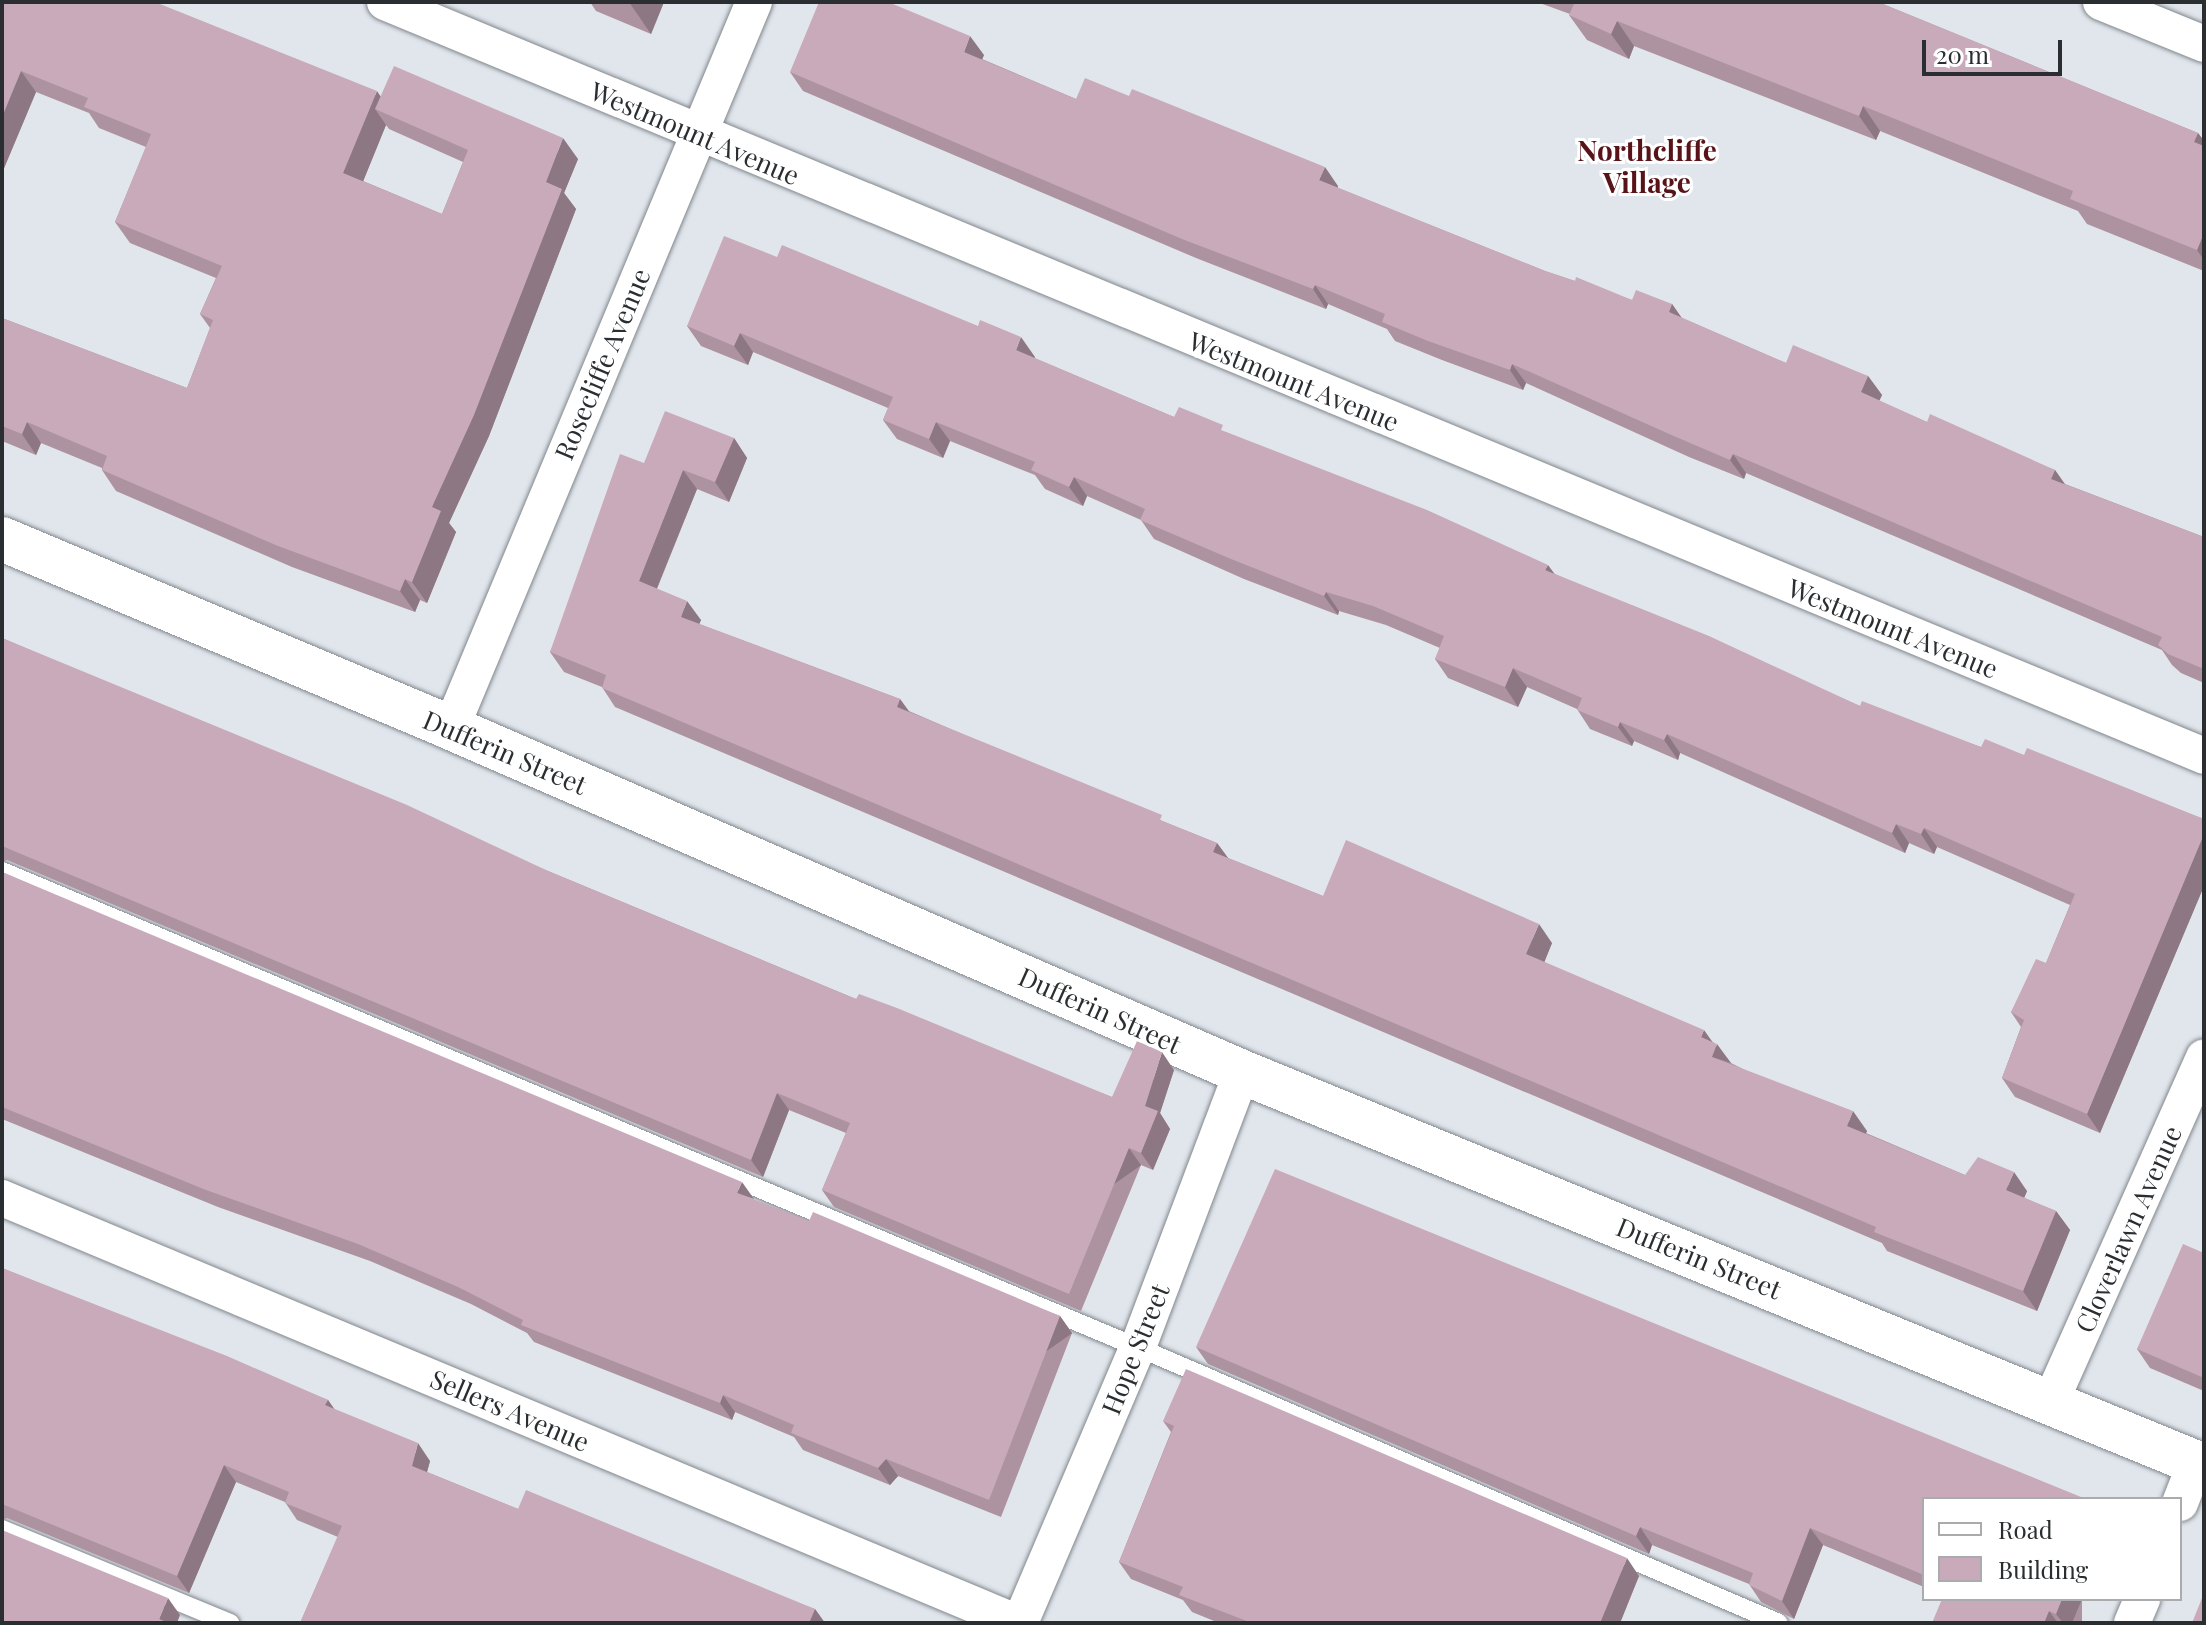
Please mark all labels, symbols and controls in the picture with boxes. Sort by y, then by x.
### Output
scale bar [1926,24,2066,74]
text: 20 m [1936,38,1989,70]
street label: Westmount Avenue [585,75,805,191]
district label: Northcliffe Village [1577,133,1717,199]
street label: Rosecliffe Avenue [547,263,657,465]
street label: Westmount Avenue [1184,324,1404,438]
street label: Westmount Avenue [1783,571,2003,685]
street label: Dufferin Street [419,704,591,800]
street label: Dufferin Street [1014,960,1186,1060]
street label: Cloverlawn Avenue [2068,1120,2188,1338]
street label: Dufferin Street [1612,1211,1786,1305]
street label: Hope Street [1095,1279,1175,1419]
street label: Sellers Avenue [425,1362,595,1458]
legend [1922,1497,2182,1601]
text: Road [1998,1513,2053,1545]
text: Building [1998,1553,2088,1585]

